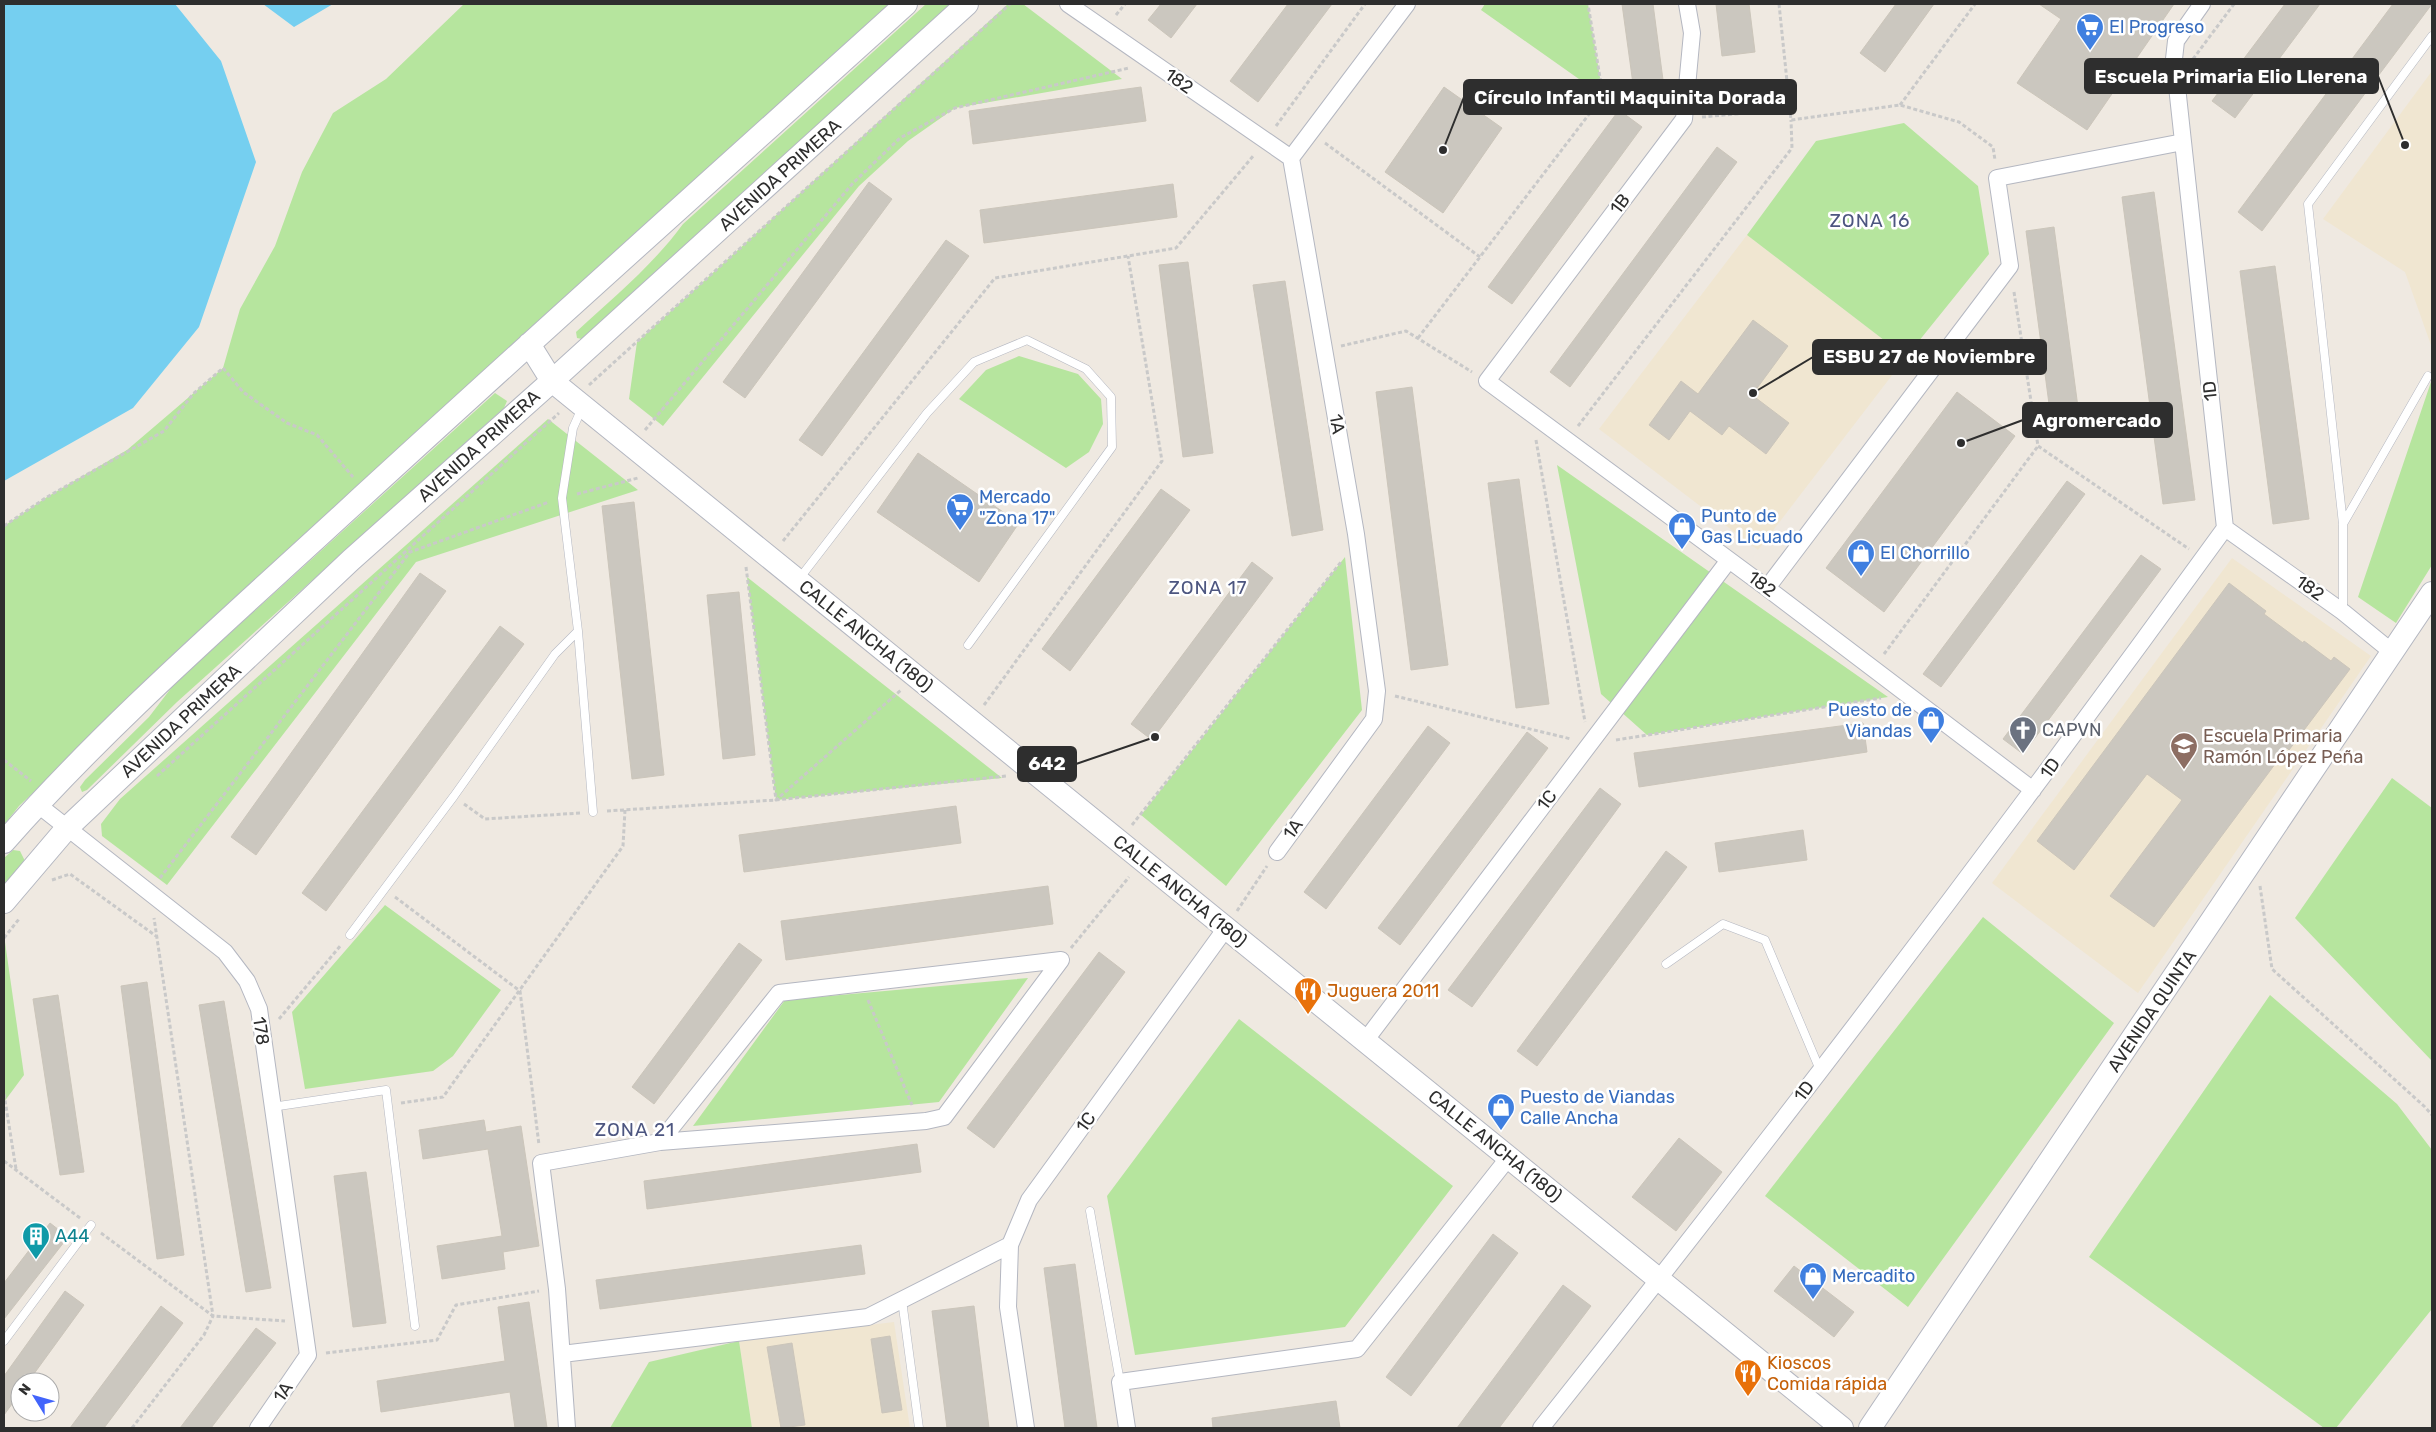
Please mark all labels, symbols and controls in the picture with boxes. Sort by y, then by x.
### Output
supermarket icon: El Progreso [2075,12,2105,51]
place label: El Progreso [2109,16,2204,38]
callout: Escuela Primaria Elio Llerena [2085,59,2378,93]
street label: 182 [1161,63,1197,99]
text: Escuela Primaria Elio Llerena [2095,65,2367,88]
callout: Círculo Infantil Maquinita Dorada [1464,80,1796,114]
text: Círculo Infantil Maquinita Dorada [1474,86,1786,109]
street label: AVENIDA PRIMERA [714,114,846,236]
street label: 1B [1605,189,1635,219]
district label: ZONA 16 [1830,209,1910,232]
callout: ESBU 27 de Noviembre [1813,340,2046,374]
text: ESBU 27 de Noviembre [1823,345,2035,368]
street label: 1D [2198,380,2222,402]
street label: AVENIDA PRIMERA [413,385,545,507]
callout: Agromercado [2023,403,2172,437]
text: Agromercado [2033,409,2161,432]
street label: 1A [1324,412,1350,436]
place label: Mercado "Zona 17" [979,486,1056,529]
supermarket icon: Mercado "Zona 17" [945,492,975,531]
place label: Punto de Gas Licuado [1701,505,1803,548]
shop icon: Punto de Gas Licuado [1667,511,1697,550]
shop icon: El Chorrillo [1846,538,1876,577]
place label: El Chorrillo [1880,542,1970,564]
street label: 182 [1744,566,1780,602]
street label: 182 [2292,570,2328,606]
street label: CALLE ANCHA (180) [795,575,937,697]
district label: ZONA 17 [1168,576,1248,599]
street label: AVENIDA PRIMERA [116,659,246,783]
place label: Puesto de Viandas [1828,699,1912,742]
shop icon: Puesto de Viandas [1916,705,1946,744]
church icon: CAPVN [2008,715,2038,754]
place label: CAPVN [2042,719,2101,741]
place label: Escuela Primaria Ramón López Peña [2203,725,2363,768]
school or university icon: Escuela Primaria Ramón López Peña [2169,731,2199,770]
callout: 642 [1018,747,1076,781]
text: 642 [1028,752,1066,775]
street label: 1D [2035,753,2065,783]
street label: 1C [1532,786,1562,814]
street label: 1A [1278,815,1308,843]
street label: CALLE ANCHA (180) [1109,830,1251,952]
street label: AVENIDA QUINTA [2103,946,2201,1076]
restaurant icon: Juguera 2011 [1293,976,1323,1015]
place label: Juguera 2011 [1327,980,1439,1002]
street label: 178 [248,1015,274,1047]
street label: 1D [1789,1076,1819,1106]
street label: CALLE ANCHA (180) [1424,1085,1566,1207]
place label: Puesto de Viandas Calle Ancha [1520,1086,1675,1129]
shop icon: Puesto de Viandas Calle Ancha [1486,1092,1516,1131]
street label: 1C [1071,1108,1101,1136]
district label: ZONA 21 [595,1118,675,1141]
building icon: A44 [21,1221,51,1260]
place label: A44 [55,1225,89,1247]
shop icon: Mercadito [1798,1261,1828,1300]
place label: Mercadito [1832,1265,1915,1287]
place label: Kioscos Comida rápida [1767,1352,1887,1395]
restaurant icon: Kioscos Comida rápida [1733,1358,1763,1397]
north arrow [10,1372,60,1422]
street label: 1A [268,1378,298,1406]
text: N [15,1380,35,1399]

